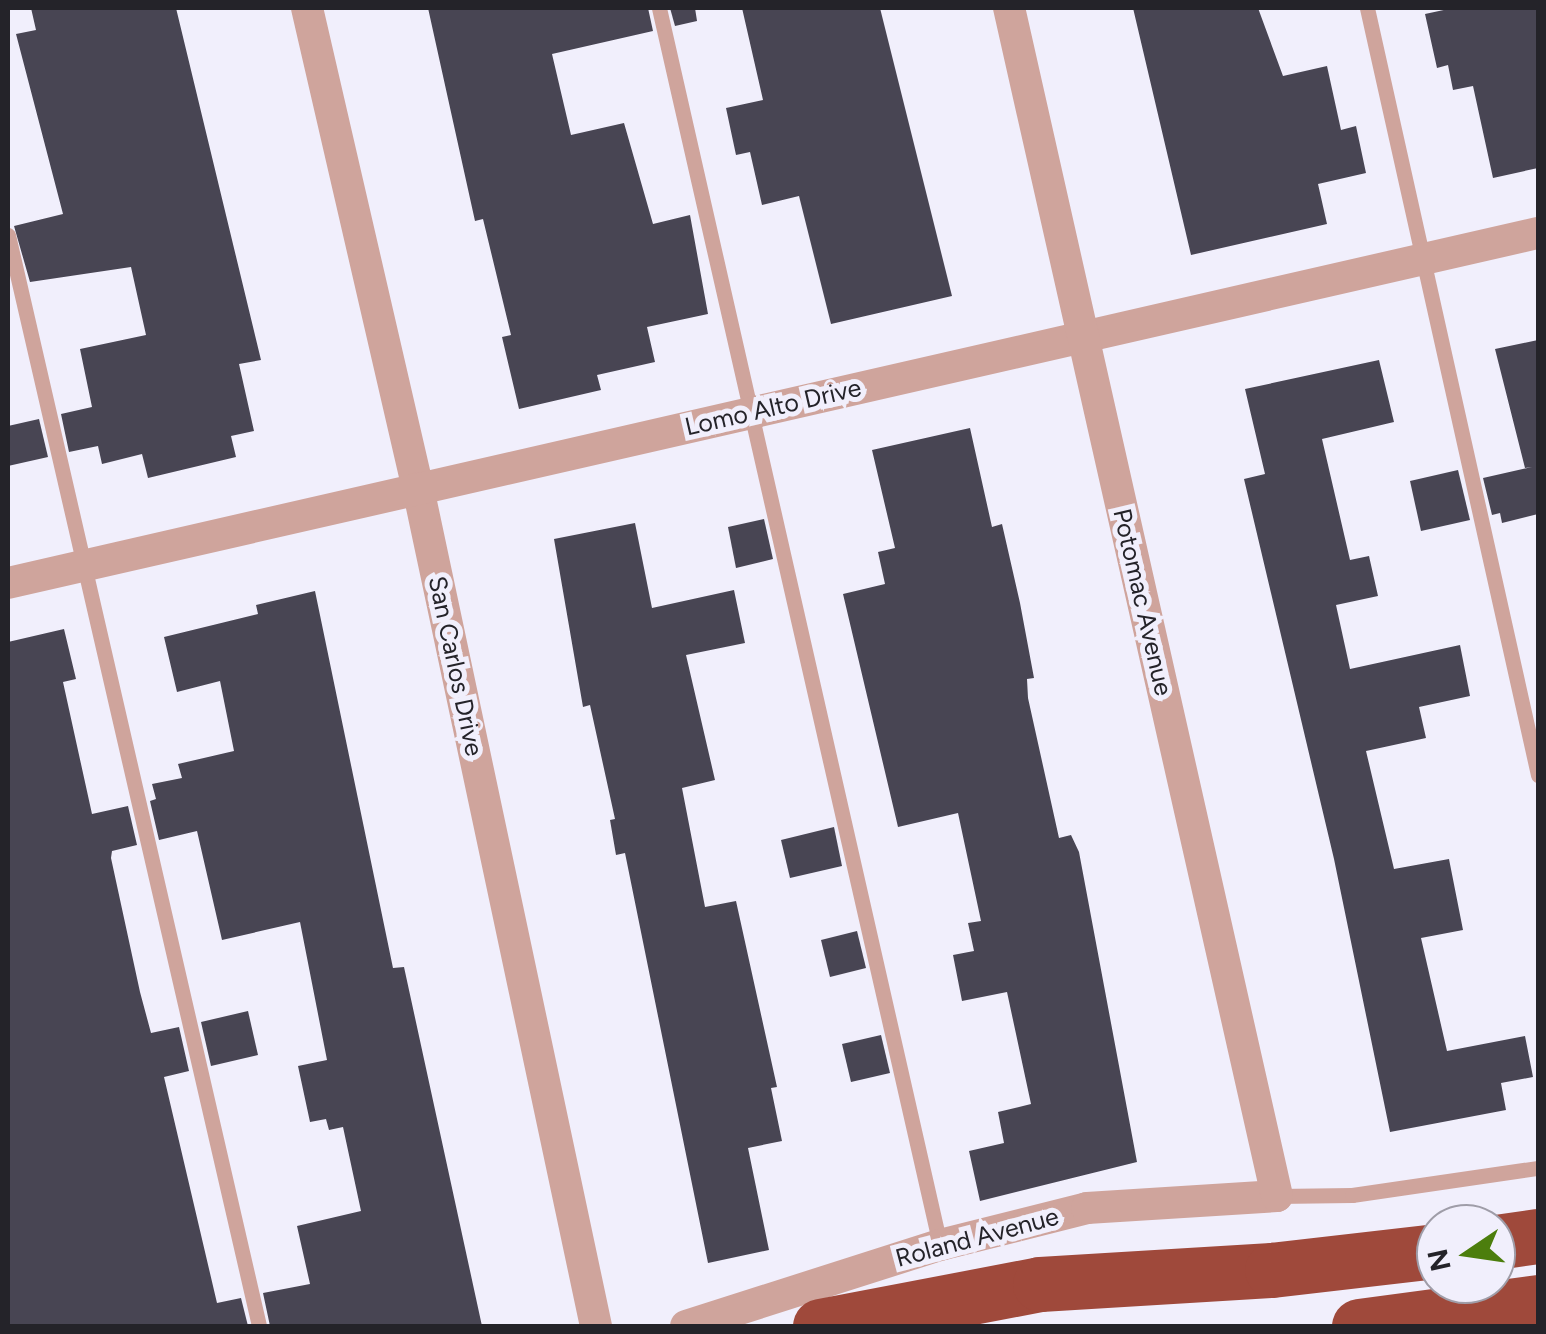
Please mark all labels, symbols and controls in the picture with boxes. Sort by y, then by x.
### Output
street label: Lomo Alto Drive [682,372,864,442]
street label: Potomac Avenue [1107,506,1179,698]
street label: San Carlos Drive [422,573,490,759]
street label: Roland Avenue [892,1201,1062,1273]
north arrow [1416,1204,1516,1304]
text: N [1420,1246,1458,1275]

